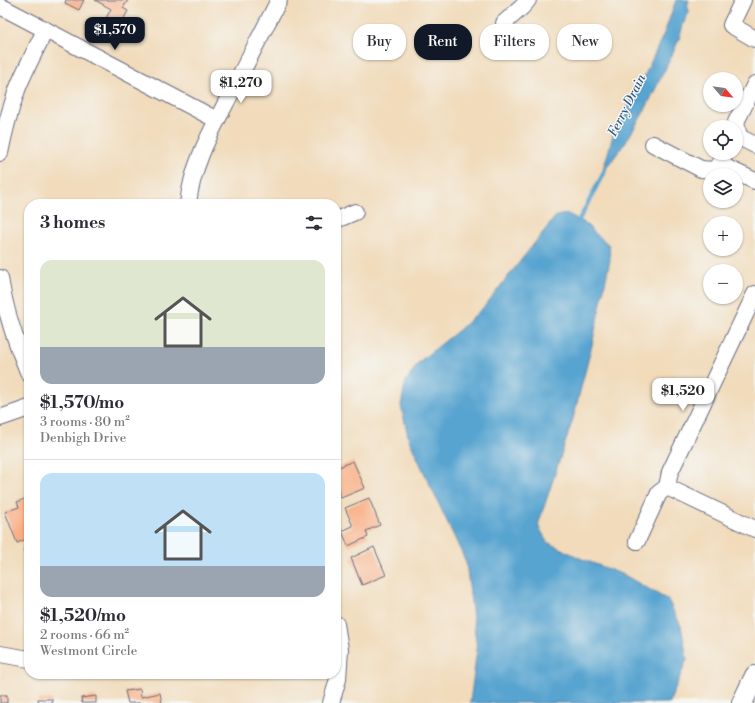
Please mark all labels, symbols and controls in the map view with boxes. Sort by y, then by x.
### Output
pin: $1,570 [82,17,148,51]
text: $1,570 [94,22,136,38]
chip: Buy [353,24,406,60]
chip: Rent [414,24,472,60]
chip: Filters [480,24,549,60]
chip: New [557,24,612,60]
pin: $1,270 [208,70,274,104]
water label: Ferry Drain [604,71,650,139]
north arrow [703,72,743,112]
map controls [703,72,743,304]
text: $1,270 [220,75,262,91]
button: locate [703,120,743,160]
button: layers [703,168,743,208]
text: 3 homes [40,212,105,234]
icon: filters [303,212,325,234]
button: + [703,216,743,256]
button: − [703,264,743,304]
icon: home [147,286,219,358]
pin: $1,520 [650,378,716,412]
text: $1,520 [661,383,705,399]
text: $1,570/mo [40,392,124,414]
text: 3 rooms · 80 m² [40,414,130,430]
text: Denbigh Drive [40,430,126,446]
icon: home [147,499,219,571]
text: $1,520/mo [40,605,126,627]
text: 2 rooms · 66 m² [40,627,129,643]
text: Westmont Circle [40,643,137,659]

